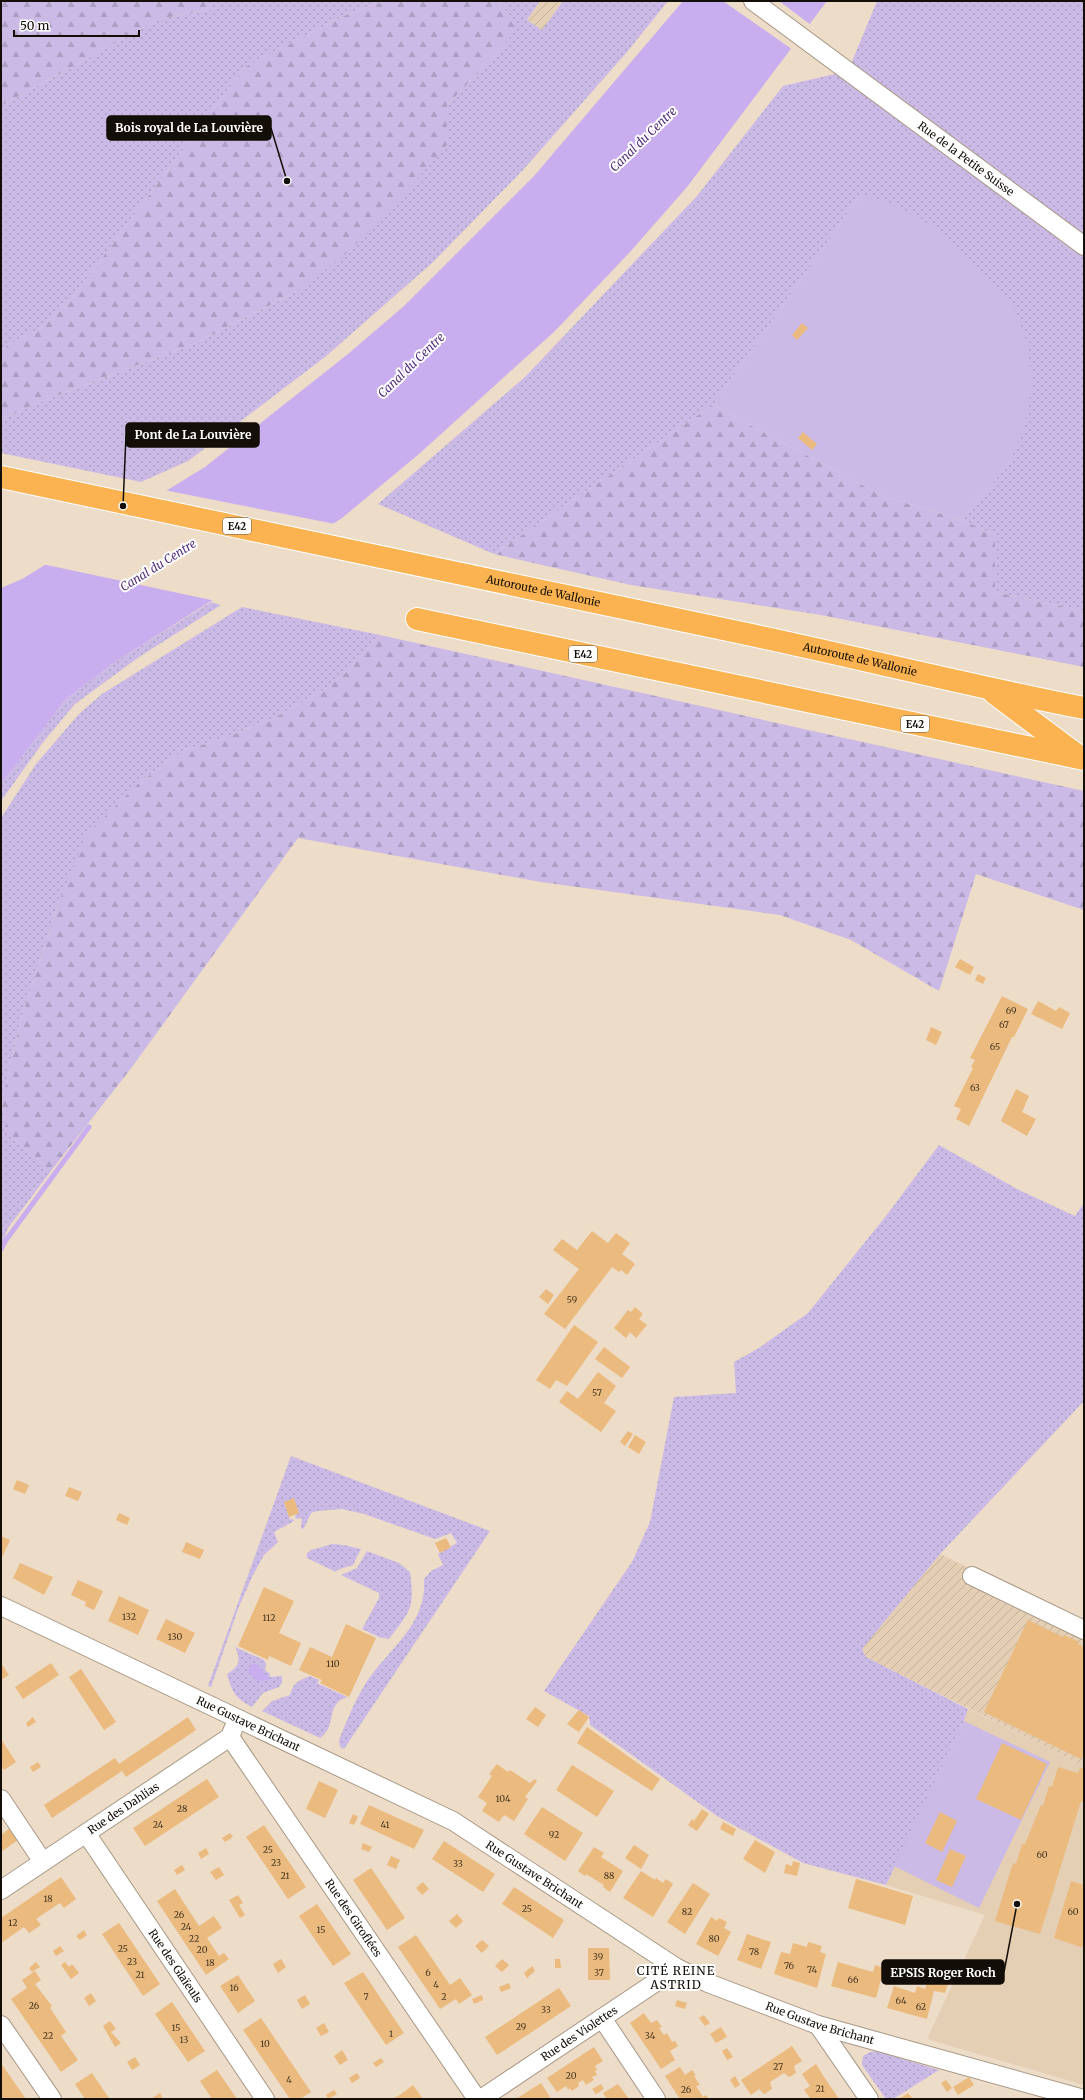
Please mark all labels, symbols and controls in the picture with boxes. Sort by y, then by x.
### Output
scale bar [14,12,139,38]
text: 50 m [20,18,49,33]
water label: Canal du Centre [607,103,679,175]
callout: Bois royal de La Louvière [107,116,271,140]
street label: Rue de la Petite Suisse [915,118,1017,199]
text: Bois royal de La Louvière [115,120,264,135]
water label: Canal du Centre [375,329,447,401]
callout: Pont de La Louvière [126,423,259,447]
text: Pont de La Louvière [135,427,252,442]
road number: E42 [223,518,251,534]
water label: Canal du Centre [117,536,199,594]
street label: Autoroute de Wallonie [484,572,602,610]
street label: Autoroute de Wallonie [801,639,918,679]
road number: E42 [569,646,597,662]
road number: E42 [901,716,929,732]
house number: 69 [1006,1005,1016,1016]
house number: 67 [999,1019,1009,1030]
house number: 65 [990,1041,1000,1052]
house number: 63 [970,1082,980,1093]
house number: 59 [567,1294,577,1305]
house number: 57 [592,1387,602,1398]
house number: 132 [122,1611,136,1622]
house number: 112 [262,1612,276,1623]
house number: 130 [168,1631,183,1642]
house number: 110 [326,1658,340,1669]
street label: Rue Gustave Brichant [194,1693,303,1755]
street label: Rue des Dahlias [85,1779,162,1837]
house number: 104 [496,1793,511,1804]
house number: 28 [177,1803,187,1814]
house number: 24 [153,1819,164,1830]
house number: 41 [381,1819,389,1830]
house number: 92 [549,1829,559,1840]
street label: Rue Gustave Brichant [483,1837,586,1912]
house number: 25 [263,1844,273,1855]
house number: 60 [1036,1849,1048,1860]
house number: 23 [271,1857,281,1868]
house number: 33 [453,1858,463,1869]
house number: 21 [280,1870,290,1881]
house number: 88 [604,1870,614,1881]
street label: Rue des Giroflées [322,1876,385,1959]
house number: 18 [43,1893,53,1904]
house number: 25 [522,1903,532,1914]
house number: 82 [682,1906,692,1917]
house number: 60 [1067,1906,1079,1917]
house number: 26 [174,1909,185,1920]
house number: 12 [8,1917,18,1928]
house number: 24 [181,1921,192,1932]
house number: 15 [316,1924,326,1935]
street label: Rue des Glaïeuls [146,1926,205,2005]
house number: 22 [189,1933,199,1944]
house number: 80 [708,1933,720,1944]
house number: 25 [118,1943,128,1954]
house number: 20 [197,1944,208,1955]
house number: 78 [749,1946,759,1957]
house number: 39 [593,1951,603,1962]
house number: 23 [127,1956,137,1967]
house number: 18 [205,1957,215,1968]
house number: 76 [784,1960,795,1971]
callout: EPSIS Roger Roch [882,1960,1004,1984]
district label: CITÉ REINE ASTRID [637,1963,715,1992]
house number: 74 [807,1964,817,1975]
text: EPSIS Roger Roch [890,1965,996,1980]
house number: 6 [425,1967,431,1978]
house number: 37 [594,1967,604,1978]
house number: 21 [135,1969,145,1980]
house number: 66 [848,1974,859,1985]
house number: 4 [433,1979,439,1990]
house number: 16 [229,1982,239,1993]
house number: 7 [363,1991,369,2002]
house number: 2 [441,1991,447,2002]
house number: 64 [896,1995,907,2006]
street label: Rue Gustave Brichant [764,1999,877,2048]
house number: 26 [29,2000,40,2011]
house number: 62 [916,2001,926,2012]
street label: Rue des Violettes [538,2003,620,2064]
house number: 33 [541,2004,551,2015]
house number: 29 [516,2021,526,2032]
house number: 15 [171,2022,181,2033]
house number: 1 [389,2028,393,2039]
house number: 22 [43,2030,53,2041]
house number: 34 [645,2030,656,2041]
house number: 13 [180,2034,188,2045]
house number: 10 [260,2038,270,2049]
house number: 27 [773,2061,783,2072]
house number: 20 [566,2070,577,2081]
house number: 4 [286,2074,292,2085]
house number: 21 [815,2083,825,2094]
house number: 26 [681,2084,692,2095]

